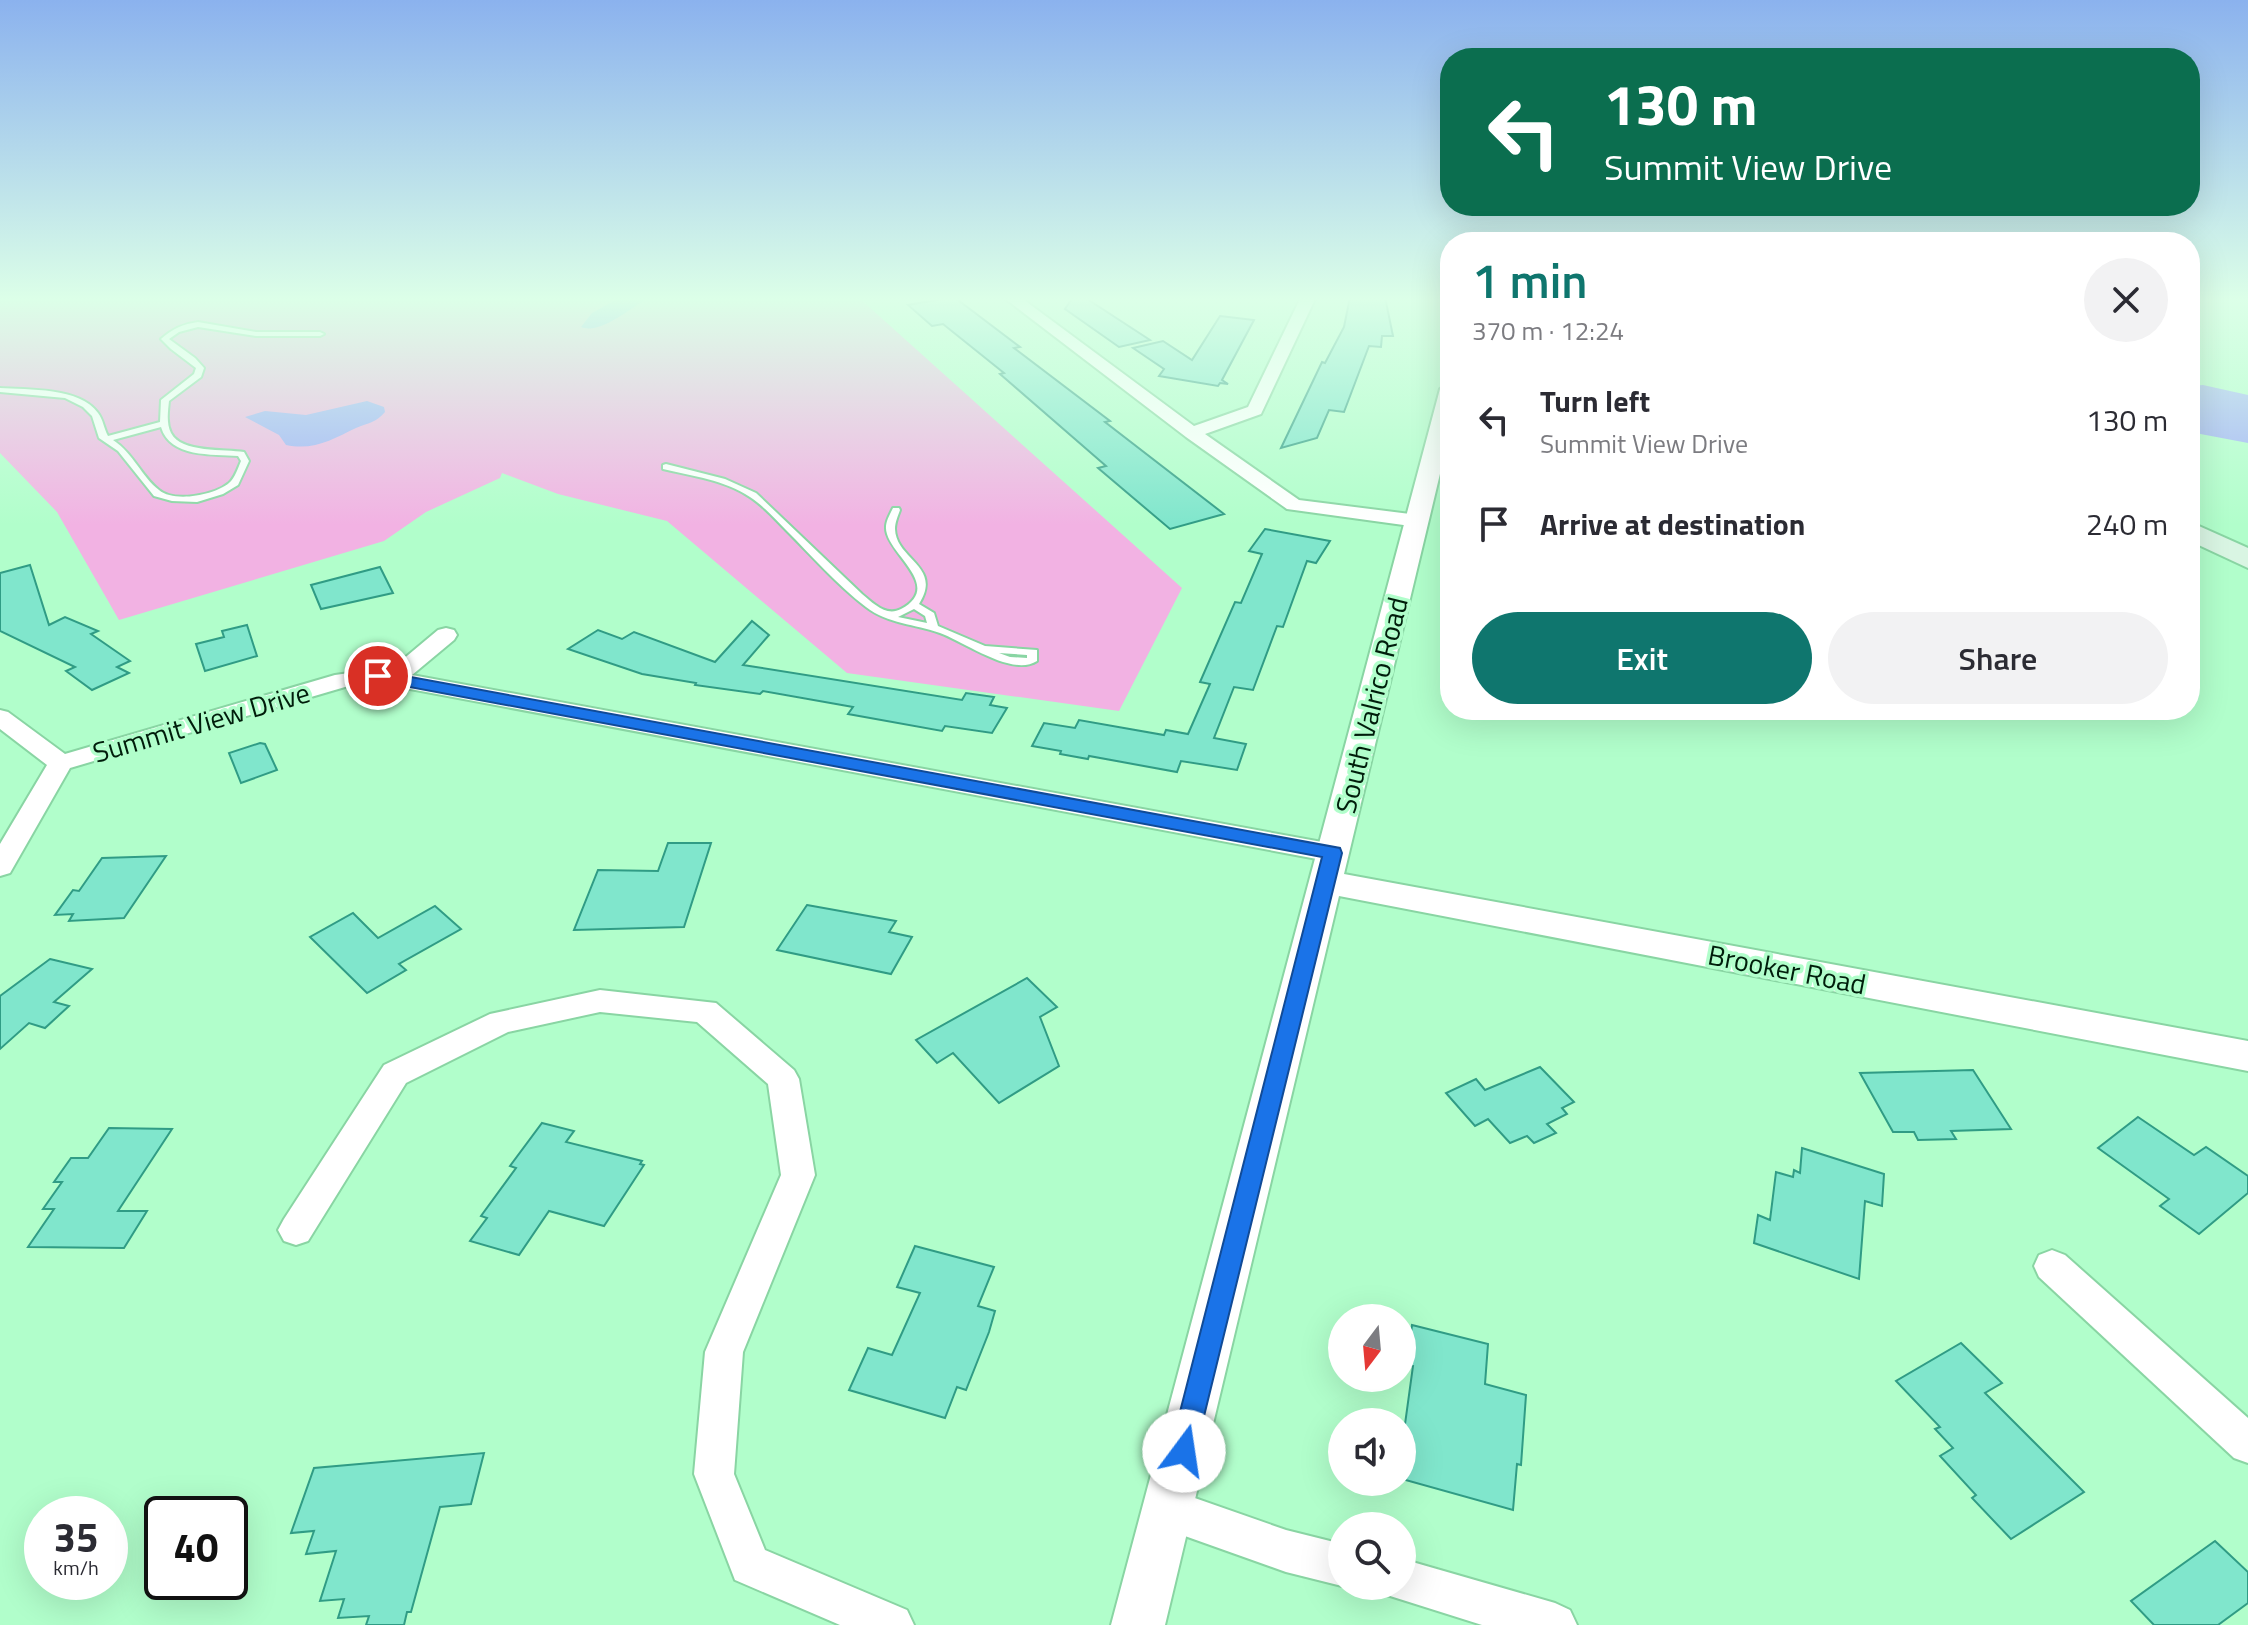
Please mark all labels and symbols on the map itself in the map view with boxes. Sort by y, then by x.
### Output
street label: South Valrico Road [1323,592,1419,818]
pin [344,642,412,710]
street label: Summit View Drive [87,670,315,774]
street label: Brooker Road [1704,933,1870,1005]
north arrow [1328,1304,1416,1392]
position arrow [1142,1409,1226,1493]
speed limit sign: 40 [144,1496,248,1600]

